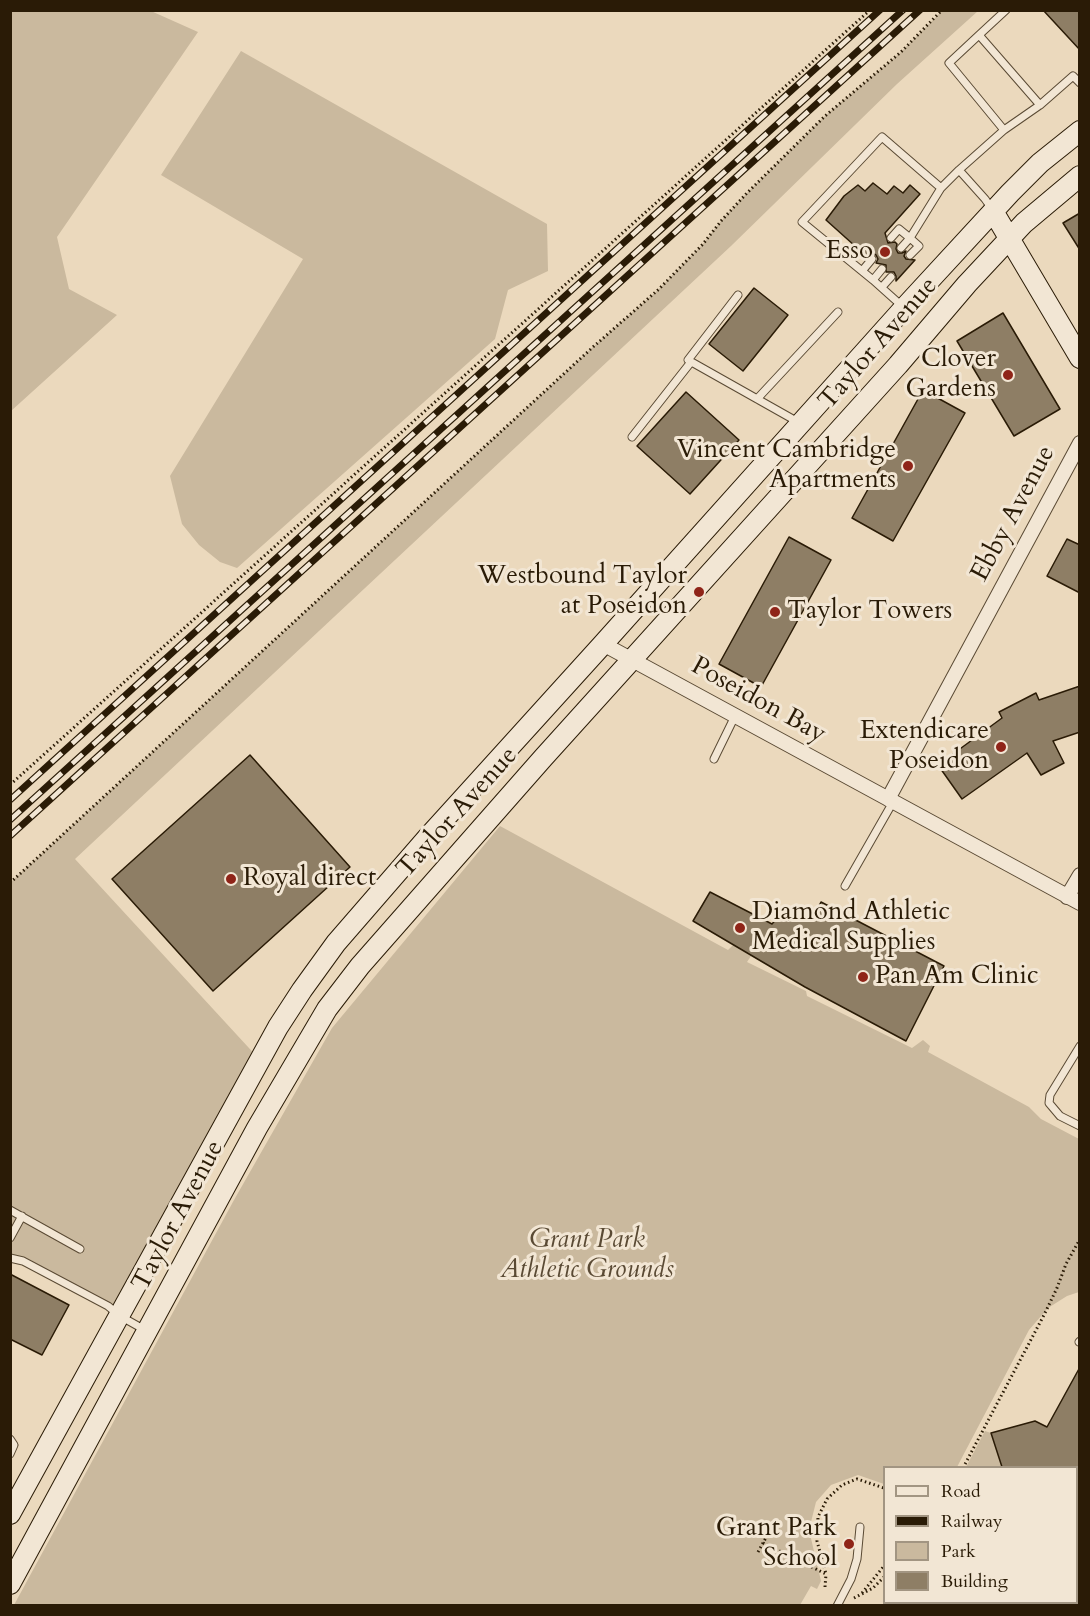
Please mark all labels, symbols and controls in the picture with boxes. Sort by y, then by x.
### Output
place label: Esso [826,236,873,268]
marker: Esso [878,245,892,259]
street label: Taylor Avenue [813,271,945,417]
place label: Clover Gardens [906,344,996,406]
marker: Clover Gardens [1001,368,1015,382]
place label: Vincent Cambridge Apartments [677,435,896,496]
street label: Ebby Avenue [965,441,1063,587]
marker: Vincent Cambridge Apartments [901,459,915,473]
place label: Westbound Taylor at Poseidon [478,561,687,622]
marker: Westbound Taylor at Poseidon [692,585,706,599]
place label: Taylor Towers [787,596,952,628]
marker: Taylor Towers [768,605,782,619]
street label: Poseidon Bay [685,651,831,751]
place label: Extendicare Poseidon [860,716,989,778]
marker: Extendicare Poseidon [994,740,1008,754]
street label: Taylor Avenue [391,741,525,885]
place label: Royal direct [243,863,376,895]
marker: Royal direct [224,872,238,886]
place label: Diamond Athletic Medical Supplies [752,897,950,958]
marker: Diamond Athletic Medical Supplies [733,921,747,935]
place label: Pan Am Clinic [875,961,1039,993]
marker: Pan Am Clinic [856,970,870,984]
street label: Taylor Avenue [126,1136,232,1296]
park label: Grant Park Athletic Grounds [500,1225,674,1286]
legend [883,1466,1078,1604]
text: Road [941,1479,981,1504]
text: Railway [941,1509,1003,1534]
place label: Grant Park School [716,1513,837,1574]
marker: Grant Park School [842,1537,856,1551]
text: Park [941,1539,976,1564]
text: Building [941,1569,1008,1594]

